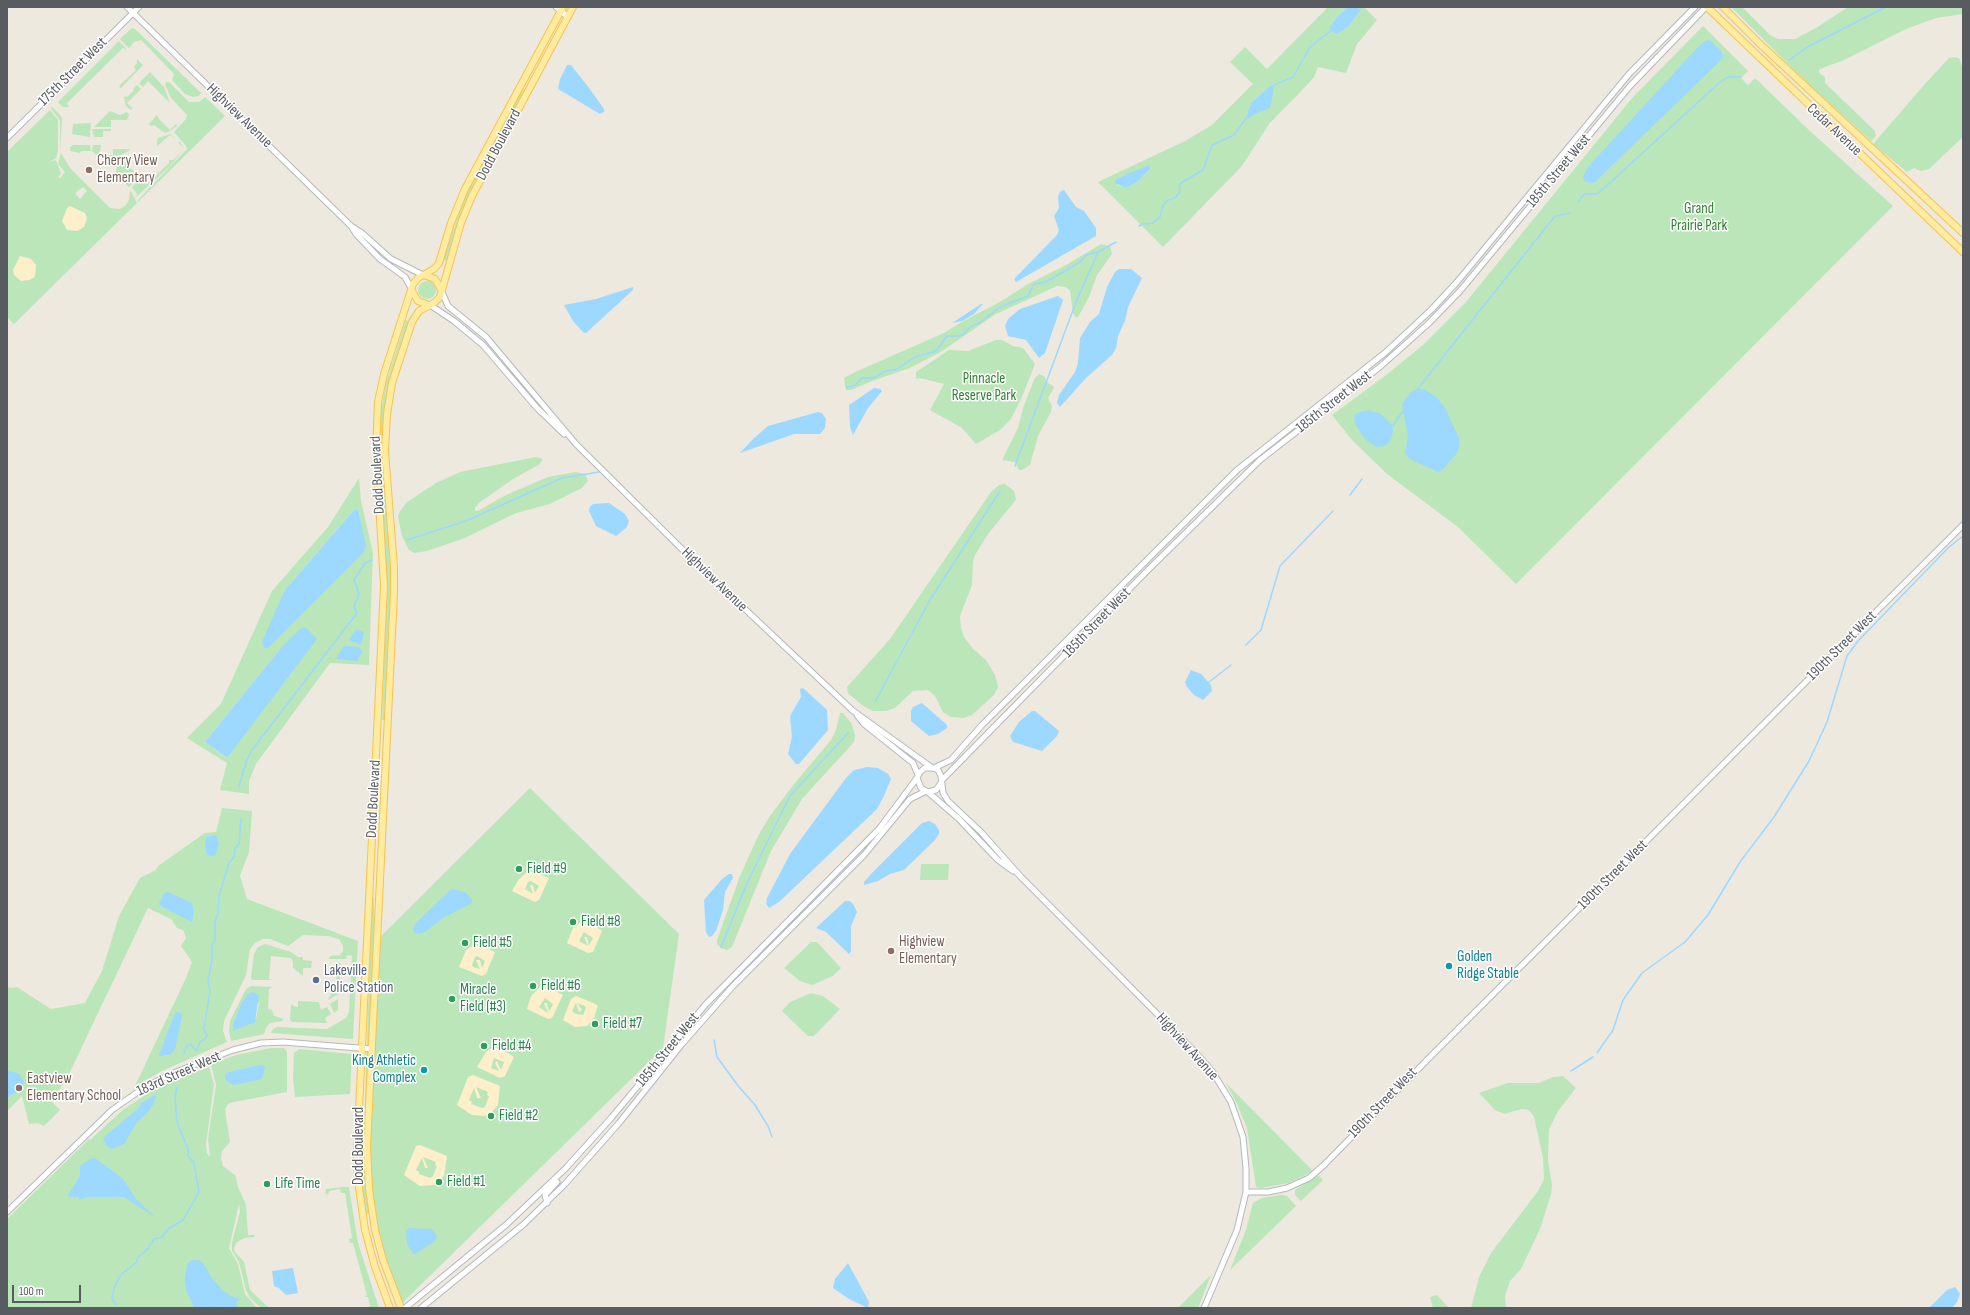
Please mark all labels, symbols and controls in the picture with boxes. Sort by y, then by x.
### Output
street label: 175th Street West [35,34,111,110]
street label: Highview Avenue [202,80,276,152]
street label: Cedar Avenue [1803,100,1865,160]
street label: Dodd Boulevard [473,106,525,184]
street label: 185th Street West [1523,130,1595,212]
place label: Cherry View Elementary [97,152,158,187]
marker: Cherry View Elementary [84,165,94,175]
park label: Grand Prairie Park [1671,200,1727,235]
street label: 185th Street West [1293,367,1375,437]
park label: Pinnacle Reserve Park [952,370,1016,405]
street label: Dodd Boulevard [367,436,389,514]
street label: Highview Avenue [677,544,751,616]
street label: 185th Street West [1059,584,1135,662]
street label: 190th Street West [1803,607,1881,685]
street label: Dodd Boulevard [363,760,385,838]
street label: 190th Street West [1574,836,1652,914]
place label: Field #9 [527,860,567,878]
marker: Field #9 [514,864,524,874]
place label: Field #8 [581,913,621,931]
marker: Field #8 [568,917,578,927]
place label: Highview Elementary [899,933,957,968]
place label: Field #5 [473,934,512,952]
marker: Field #5 [460,938,470,948]
marker: Highview Elementary [886,946,896,956]
place label: Golden Ridge Stable [1457,948,1519,983]
marker: Golden Ridge Stable [1444,961,1454,971]
place label: Lakeville Police Station [324,962,394,997]
marker: Lakeville Police Station [311,975,321,985]
place label: Field #6 [541,977,581,995]
place label: Miracle Field (#3) [460,981,506,1016]
marker: Field #6 [528,981,538,991]
marker: Miracle Field (#3) [447,994,457,1004]
street label: 185th Street West [632,1009,704,1091]
street label: Highview Avenue [1152,1009,1222,1085]
place label: Field #7 [603,1015,642,1033]
marker: Field #7 [590,1019,600,1029]
place label: Field #4 [492,1037,531,1055]
marker: Field #4 [479,1041,489,1051]
street label: 183rd Street West [134,1047,224,1101]
place label: King Athletic Complex [352,1052,416,1087]
street label: 190th Street West [1345,1064,1421,1142]
marker: King Athletic Complex [419,1065,429,1075]
place label: Eastview Elementary School [27,1070,121,1105]
marker: Eastview Elementary School [14,1083,24,1093]
street label: Dodd Boulevard [350,1107,368,1185]
place label: Field #2 [499,1107,538,1125]
marker: Field #2 [486,1111,496,1121]
place label: Field #1 [447,1173,485,1191]
place label: Life Time [275,1175,320,1193]
marker: Field #1 [434,1177,444,1187]
marker: Life Time [262,1179,272,1189]
scale bar [14,1277,83,1303]
text: 100 m [19,1284,44,1299]

